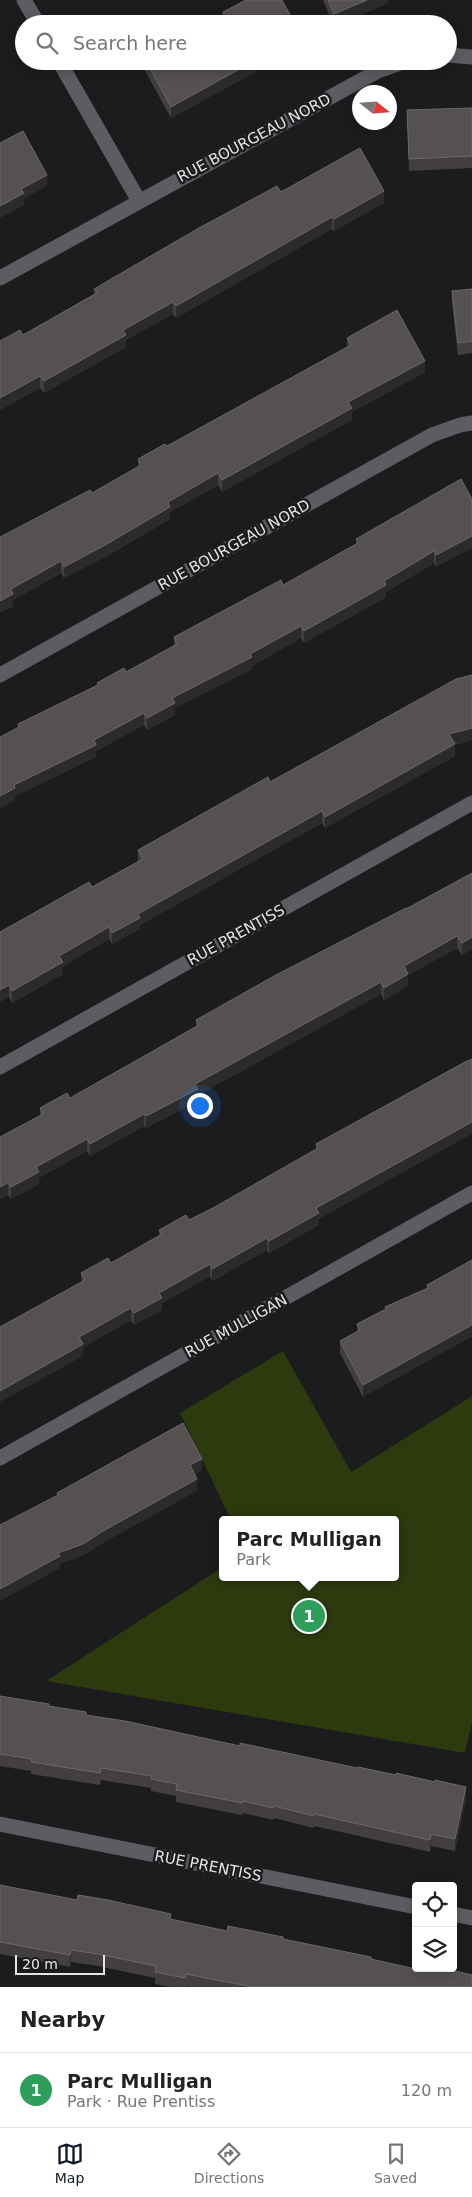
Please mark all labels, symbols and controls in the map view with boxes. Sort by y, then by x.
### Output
search box [15,15,457,70]
icon: search [33,29,61,57]
text: Search here [73,32,187,54]
north arrow [352,85,397,130]
street label: RUE BOURGEAU NORD [174,90,334,186]
street label: RUE BOURGEAU NORD [155,496,313,594]
street label: RUE PRENTISS [184,901,288,969]
your location [187,1093,213,1119]
street label: RUE MULLIGAN [182,1291,290,1361]
popup [219,1516,399,1581]
text: Parc Mulligan [236,1528,382,1550]
text: Park [236,1550,271,1569]
pin: 1 [293,1597,325,1635]
street label: RUE PRENTISS [153,1847,263,1885]
map controls [412,1882,457,1972]
button: locate [412,1882,457,1927]
button: layers [412,1927,457,1972]
scale bar [15,1952,105,1975]
text: 20 m [22,1956,58,1972]
text: Nearby [20,2008,105,2032]
text: Parc Mulligan [67,2070,212,2092]
text: 1 [30,2081,42,2100]
text: 120 m [401,2081,452,2100]
text: Park · Rue Prentiss [67,2092,215,2111]
tab: Map [55,2140,84,2186]
tab: Directions [194,2140,264,2186]
tab: Saved [374,2140,417,2186]

